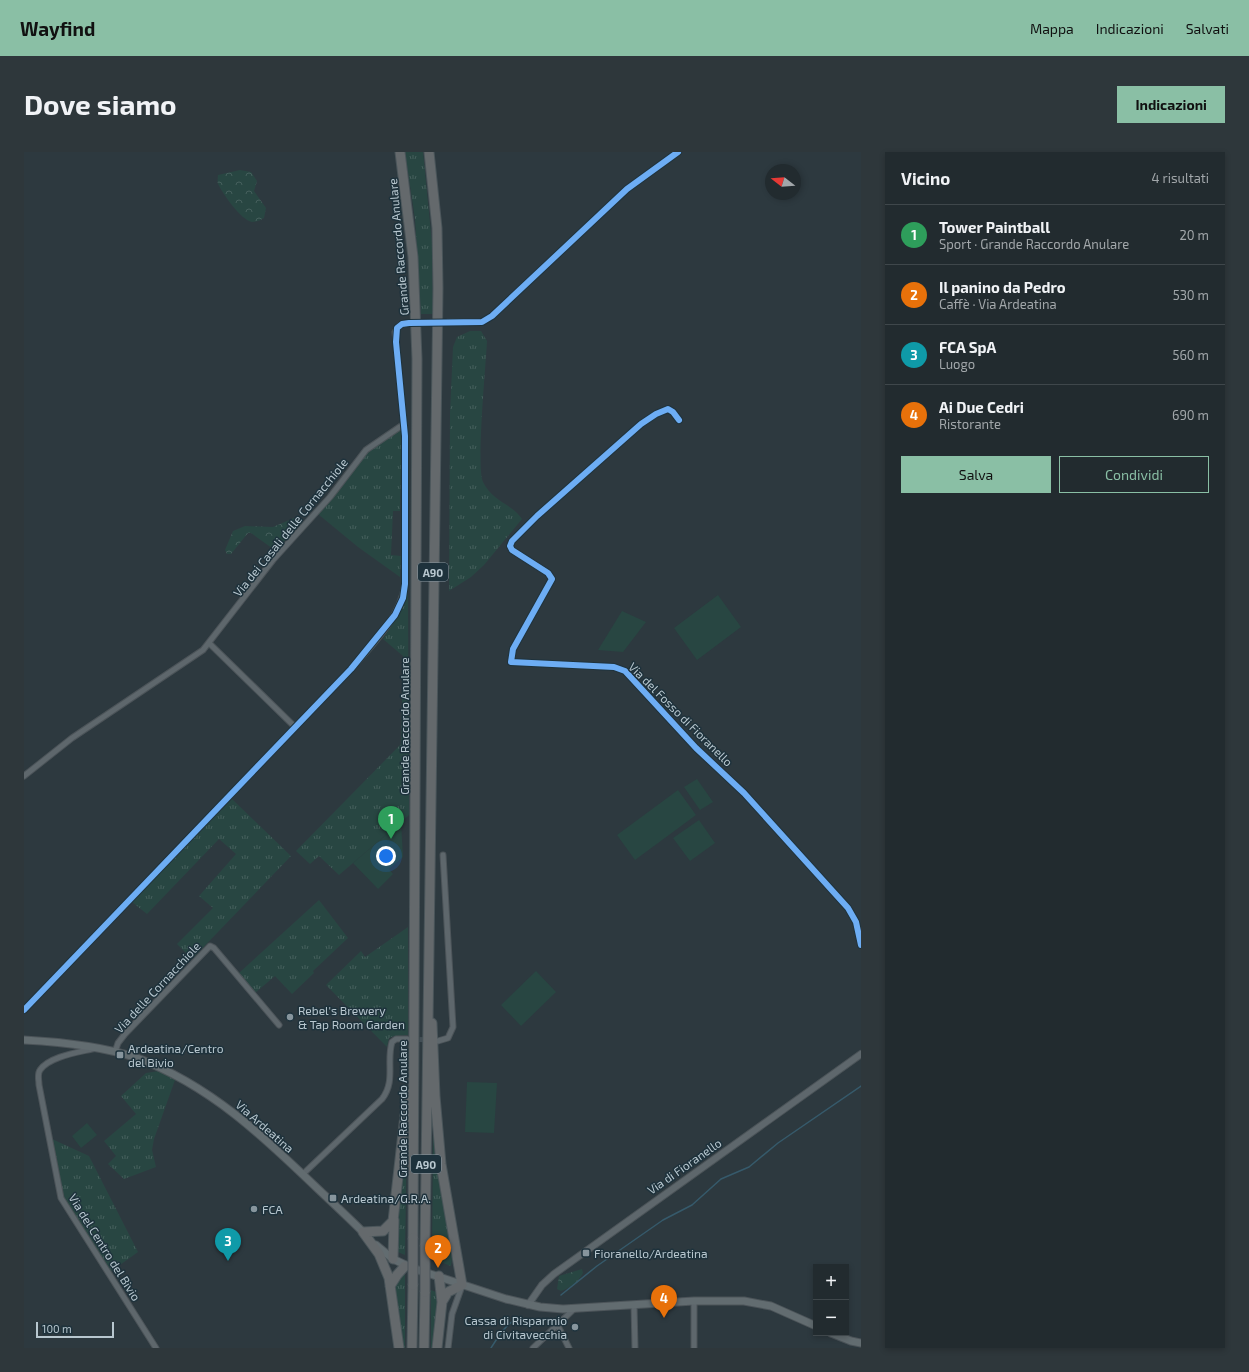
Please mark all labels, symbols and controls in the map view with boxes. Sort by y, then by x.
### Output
text: Wayfind [20,17,95,40]
text: Mappa [1030,20,1074,37]
text: Indicazioni [1096,20,1164,37]
text: Salvati [1186,20,1229,37]
button: Indicazioni [1117,86,1225,123]
text: Dove siamo [24,87,177,121]
north arrow [765,164,801,200]
text: Vicino [901,168,950,188]
text: 4 risultati [1152,170,1209,186]
street label: Grande Raccordo Anulare [385,178,411,316]
text: Tower Paintball [939,218,1050,236]
text: 1 [911,227,917,243]
text: 20 m [1180,227,1209,243]
text: Sport · Grande Raccordo Anulare [939,236,1129,252]
text: Il panino da Pedro [939,278,1066,296]
text: 2 [910,287,918,303]
text: 530 m [1173,287,1209,303]
text: Caffè · Via Ardeatina [939,296,1057,312]
text: FCA SpA [939,338,996,356]
text: 3 [910,347,918,363]
text: 560 m [1172,347,1209,363]
text: Luogo [939,356,975,372]
text: Ai Due Cedri [939,398,1024,416]
text: 4 [910,407,918,423]
text: 690 m [1172,407,1209,423]
text: Ristorante [939,416,1001,432]
street label: Via dei Casali delle Cornacchiole [230,455,350,599]
button: Salva [901,456,1051,493]
button: Condividi [1059,456,1209,493]
road number: A90 [418,563,448,581]
street label: Grande Raccordo Anulare [397,657,411,795]
street label: Via del Fosso di Fioranello [626,659,736,769]
pin: 1 [378,806,404,839]
your location [376,846,396,866]
street label: Via delle Cornacchiole [111,939,203,1035]
place label: Rebel's Brewery & Tap Room Garden [298,1003,405,1031]
marker: Rebel's Brewery & Tap Room Garden [285,1012,295,1022]
street label: Grande Raccordo Anulare [395,1040,409,1178]
place label: Ardeatina/Centro del Bivio [128,1041,224,1069]
marker: Ardeatina/Centro del Bivio [115,1050,125,1060]
street label: Via Ardeatina [233,1097,297,1155]
street label: Via di Fioranello [644,1135,724,1197]
road number: A90 [411,1155,441,1173]
street label: Via del Centro del Bivio [66,1191,144,1303]
place label: Ardeatina/G.R.A. [341,1191,431,1205]
marker: Ardeatina/G.R.A. [328,1193,338,1203]
place label: FCA [262,1202,283,1216]
marker: FCA [249,1204,259,1214]
pin: 3 [215,1228,241,1261]
pin: 2 [425,1235,451,1268]
place label: Fioranello/Ardeatina [594,1246,708,1260]
marker: Fioranello/Ardeatina [581,1248,591,1258]
map controls [813,1264,849,1336]
button: + [813,1264,849,1300]
pin: 4 [651,1285,677,1318]
button: − [813,1300,849,1336]
place label: Cassa di Risparmio di Civitavecchia [464,1313,567,1341]
scale bar [36,1320,114,1339]
text: 100 m [42,1322,72,1335]
marker: Cassa di Risparmio di Civitavecchia [570,1322,580,1332]

